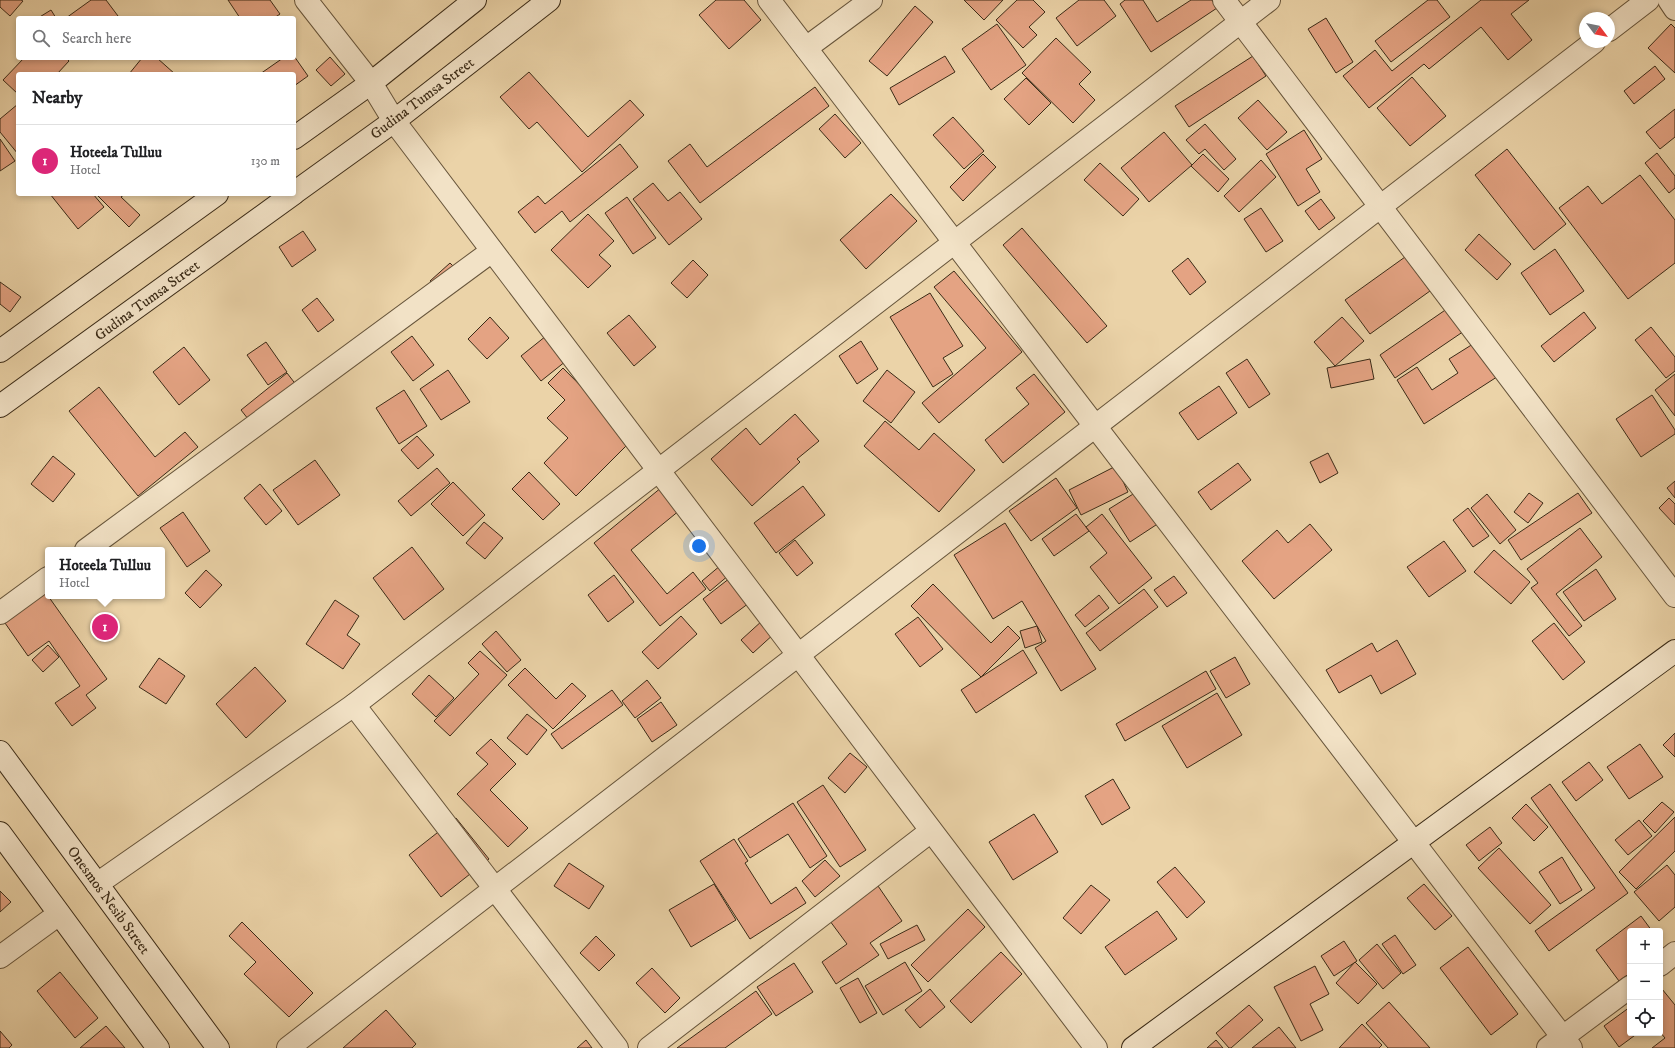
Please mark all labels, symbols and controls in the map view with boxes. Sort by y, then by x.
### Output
north arrow [1579,12,1615,48]
search box [16,16,296,60]
icon: search [30,27,52,49]
text: Search here [62,29,131,48]
street label: Gudina Tumsa Street [367,53,478,144]
text: Nearby [32,87,82,109]
text: Hoteela Tulluu [70,143,162,162]
text: 1 [43,153,47,169]
text: 130 m [251,153,280,169]
text: Hotel [70,162,101,178]
street label: Gudina Tumsa Street [91,256,204,345]
your location [689,536,709,556]
popup [45,547,165,599]
text: Hoteela Tulluu [59,556,151,575]
text: Hotel [59,575,90,591]
pin: 1 [92,612,118,642]
street label: Onesmos Nesib Street [63,842,154,958]
map controls [1627,928,1663,1036]
button: + [1627,928,1663,964]
button: − [1627,964,1663,1000]
button: locate [1627,1000,1663,1036]

